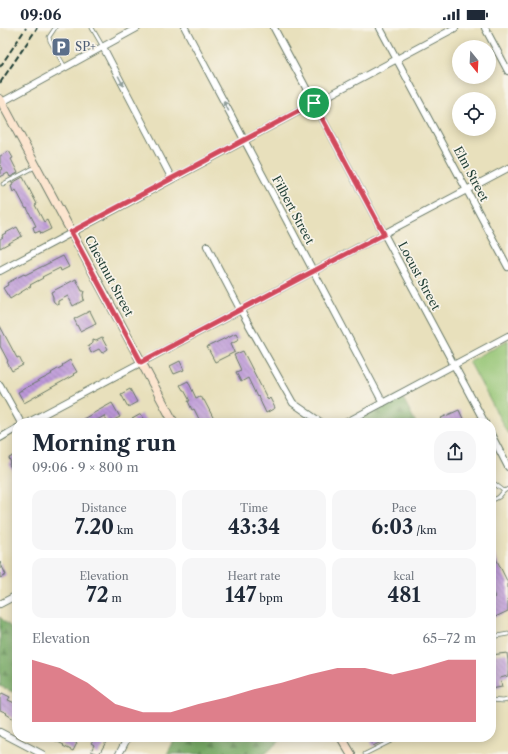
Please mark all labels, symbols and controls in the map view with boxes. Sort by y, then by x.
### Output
text: 09:06 [20,5,61,24]
parking icon: SP+ [50,36,72,58]
place label: SP+ [75,39,96,54]
north arrow [452,40,496,84]
map controls [452,40,496,136]
one-way arrow [118,75,124,87]
pin [297,86,331,120]
icon: arrive [303,92,325,114]
button: locate [452,92,496,136]
one-way arrow [222,100,229,112]
street label: Elm Street [451,144,493,205]
street label: Filbert Street [269,173,318,247]
street label: Chestnut Street [82,233,137,319]
street label: Locust Street [395,239,444,313]
text: Morning run [32,430,176,457]
button: share [434,431,476,473]
text: 09:06 · 9 × 800 m [32,459,139,475]
text: Distance [81,501,127,515]
text: Time [240,501,268,515]
text: Pace [392,501,416,515]
text: 7.20 [75,515,114,539]
text: 43:34 [228,515,280,539]
text: 6:03 [371,515,413,539]
text: km [114,523,133,537]
text: /km [413,523,437,537]
text: Elevation [79,569,129,583]
text: Heart rate [227,569,281,583]
text: kcal [394,569,414,583]
text: 72 [86,583,109,607]
text: 147 [225,583,256,607]
text: 481 [387,583,421,607]
text: m [109,591,122,605]
text: bpm [256,591,283,605]
text: Elevation [32,630,90,646]
text: 65–72 m [423,630,476,646]

